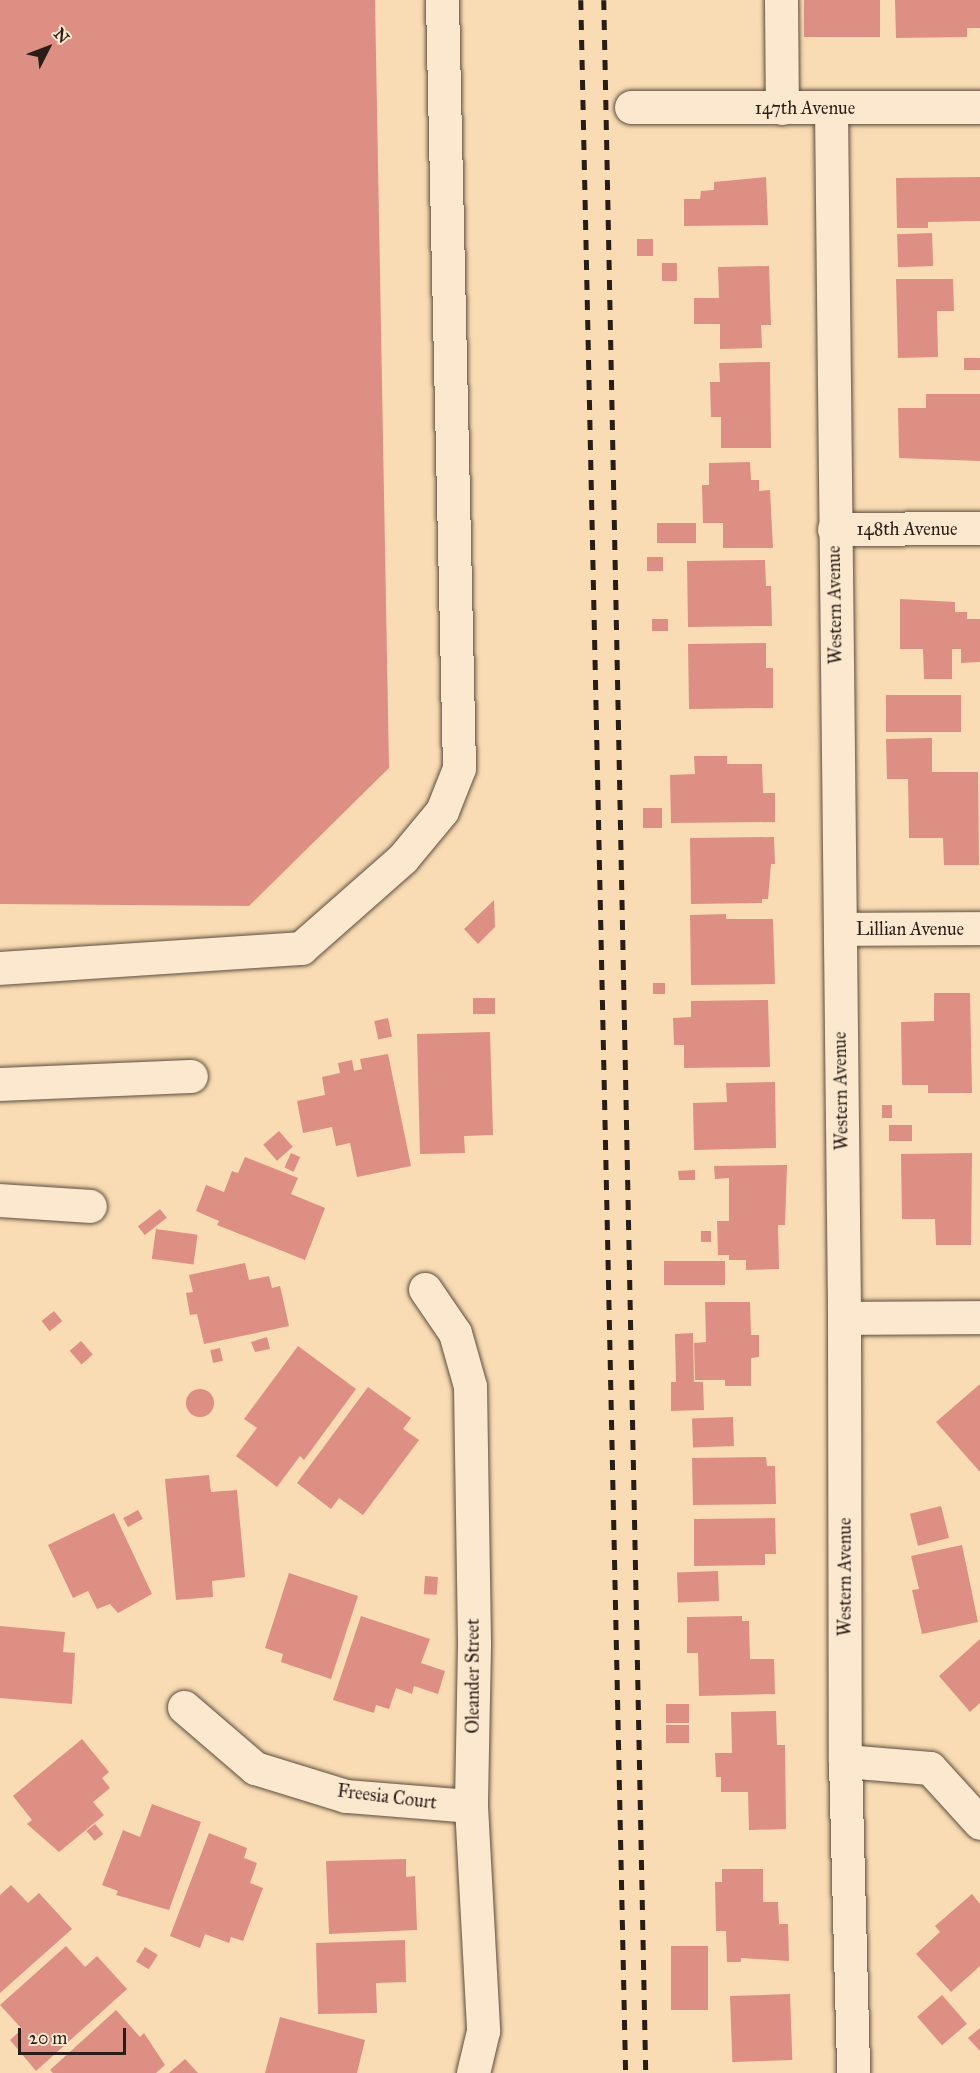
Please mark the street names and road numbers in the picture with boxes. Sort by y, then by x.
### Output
street label: 147th Avenue [755,97,855,119]
street label: 148th Avenue [856,518,958,540]
street label: Western Avenue [823,545,847,665]
street label: Lillian Avenue [856,918,964,940]
street label: Western Avenue [829,1031,853,1151]
street label: Western Avenue [834,1518,856,1636]
street label: Oleander Street [462,1618,484,1734]
street label: Freesia Court [336,1780,438,1814]

